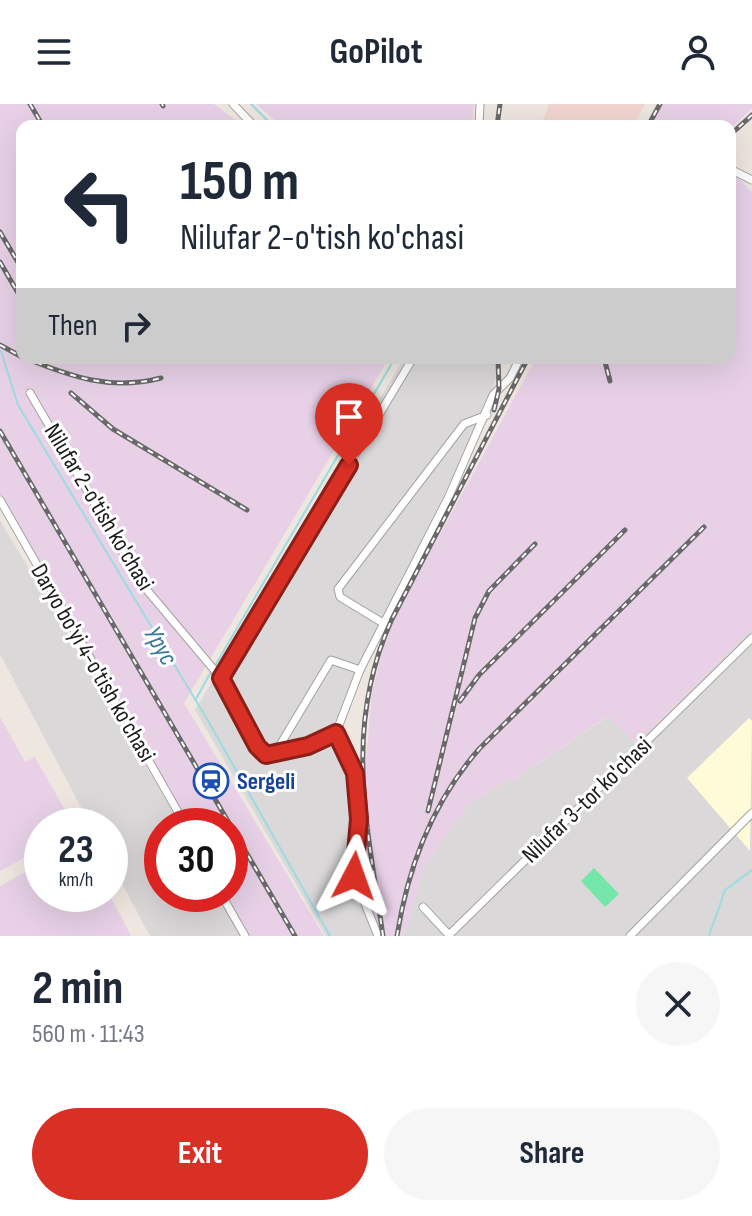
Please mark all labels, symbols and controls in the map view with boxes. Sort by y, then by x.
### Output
icon: menu [32,30,76,74]
icon: person [676,30,720,74]
text: GoPilot [329,31,423,74]
text: 150 m [180,149,299,216]
icon: left [48,152,152,256]
text: Nilufar 2-o'tish ko'chasi [180,217,464,260]
icon: right [114,304,158,348]
text: Then [48,308,98,344]
pin [315,383,383,465]
icon: arrive [327,395,371,439]
street label: Nilufar 2-o'tish ko'chasi [38,418,160,596]
street label: Daryo bo'yi 4-o'tish ko'chasi [24,559,162,767]
water label: Урус [137,621,184,672]
street label: Nilufar 3-tor ko'chasi [516,731,658,869]
station icon: Sergeli [192,762,230,800]
place label: Sergeli [237,767,295,796]
speed limit sign: 30 [144,808,248,912]
text: 23 [58,826,94,874]
position arrow [312,834,396,918]
text: km/h [59,868,93,892]
text: 2 min [32,960,123,1017]
button: close [636,962,720,1046]
text: 560 m · 11:43 [32,1019,145,1050]
button: Exit [32,1108,368,1200]
button: Share [384,1108,720,1200]

